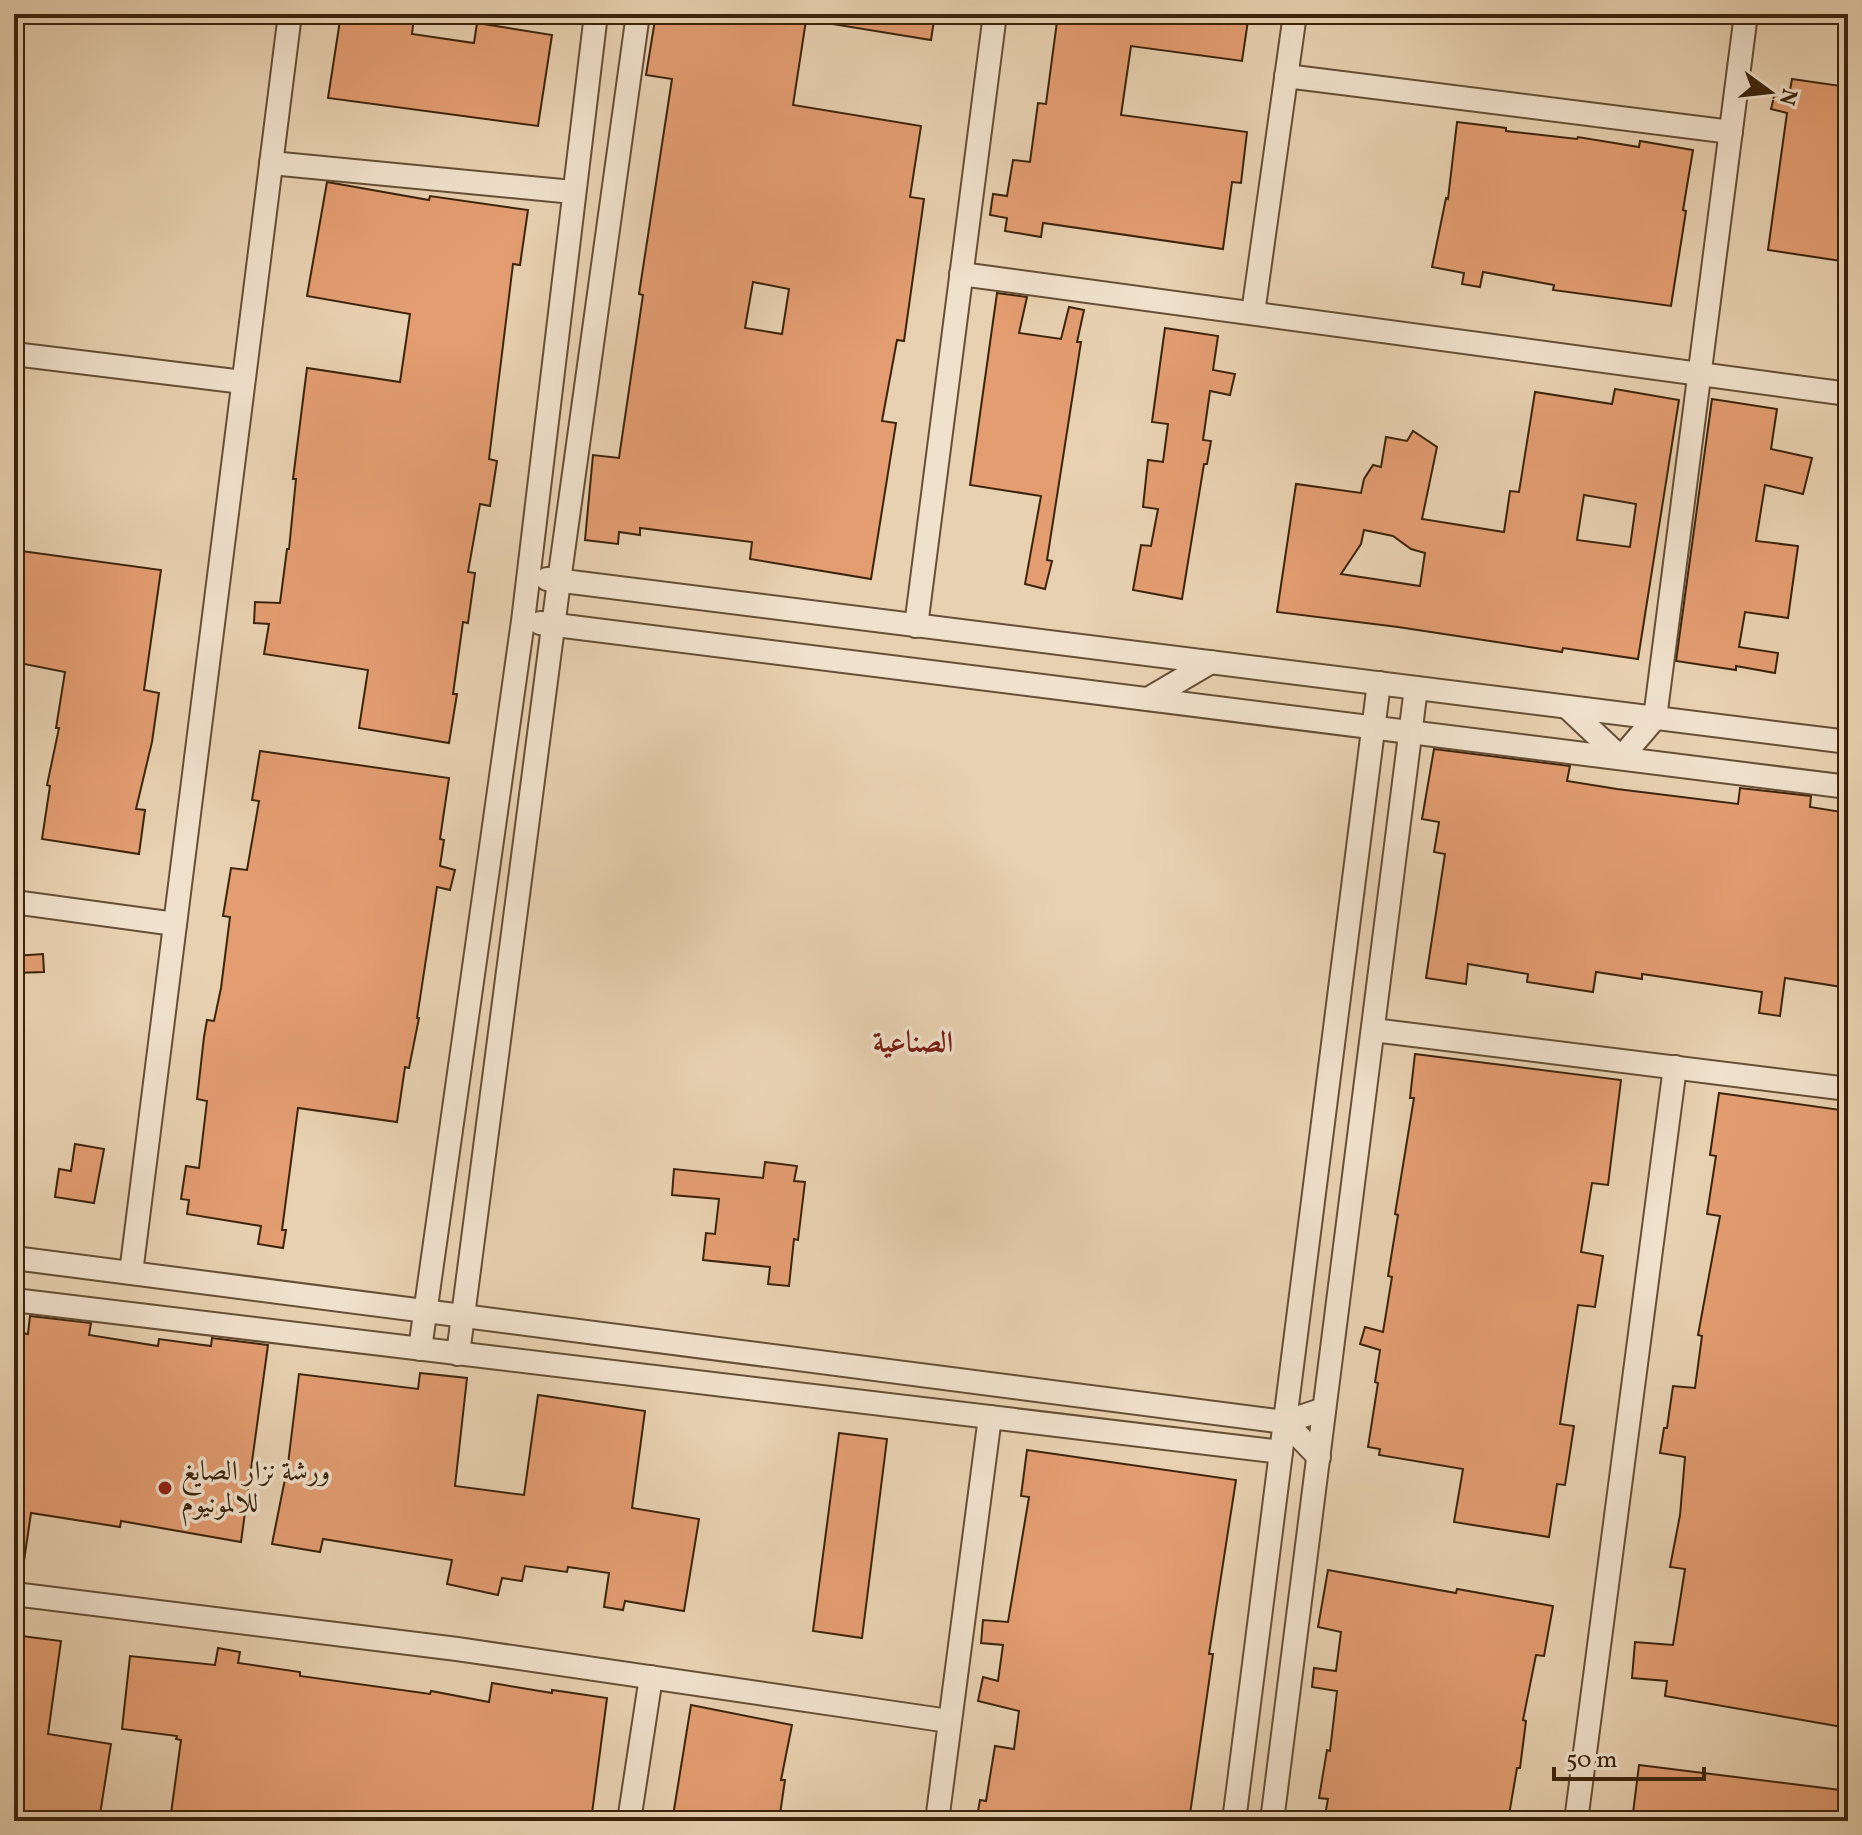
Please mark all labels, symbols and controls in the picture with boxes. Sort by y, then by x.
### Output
north arrow [1730,52,1810,132]
text: N [1770,85,1804,108]
district label: الصناعية [873,1023,953,1065]
place label: ورشة نزار الصايغ للالمونيوم [181,1453,330,1527]
marker: ورشة نزار الصايغ للالمونيوم [156,1479,174,1497]
scale bar [1554,1731,1704,1781]
text: 50 m [1566,1744,1618,1778]

